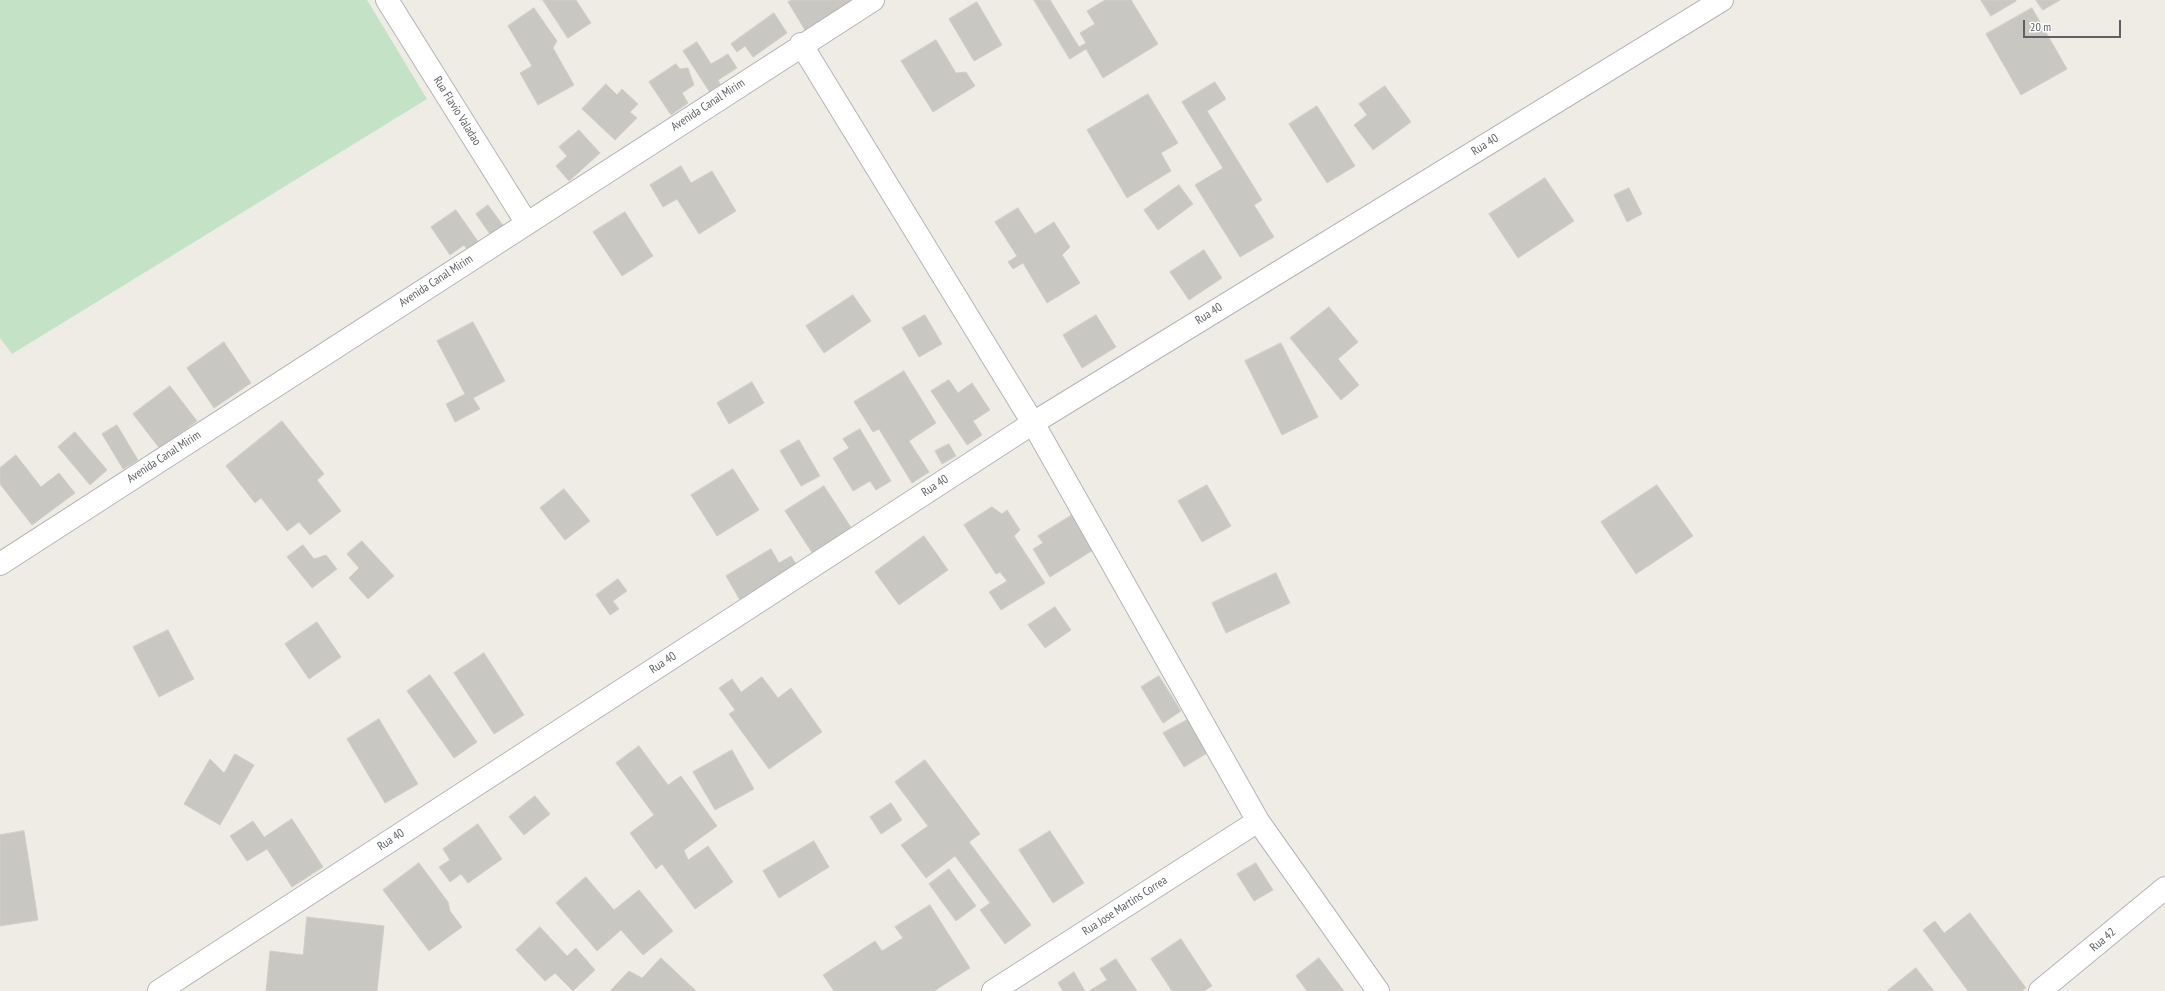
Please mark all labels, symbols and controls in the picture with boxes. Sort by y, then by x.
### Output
scale bar [2025,12,2123,38]
text: 20 m [2030,19,2051,34]
street label: Rua Flavio Valadao [430,74,484,148]
street label: Avenida Canal Mirim [669,76,747,134]
street label: Rua 40 [1469,131,1501,159]
street label: Avenida Canal Mirim [397,252,475,310]
street label: Rua 40 [1193,300,1225,328]
street label: Avenida Canal Mirim [125,428,203,486]
street label: Rua 40 [919,472,951,500]
street label: Rua 40 [647,649,679,677]
street label: Rua 40 [375,826,407,854]
street label: Rua Jose Martins Correa [1080,873,1170,939]
street label: Rua 42 [2087,925,2119,955]

